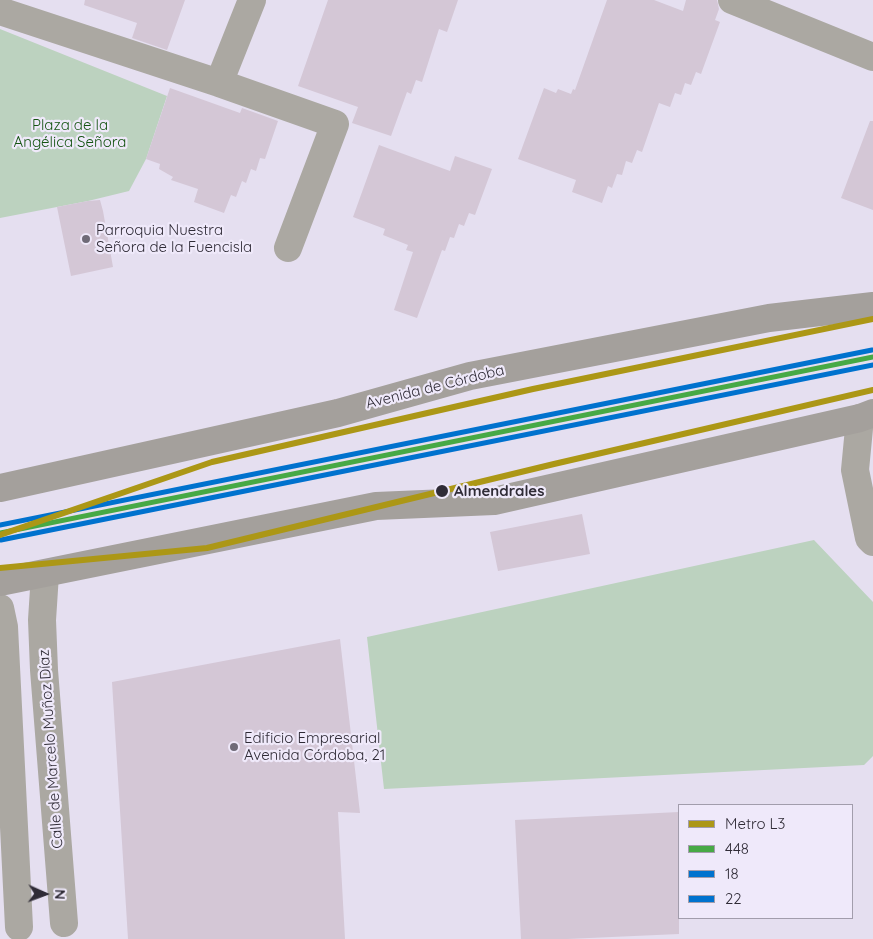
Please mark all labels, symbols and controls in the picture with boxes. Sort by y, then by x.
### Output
park label: Plaza de la Angélica Señora [14,116,126,151]
place label: Parroquia Nuestra Señora de la Fuencisla [96,221,252,256]
marker: Parroquia Nuestra Señora de la Fuencisla [80,233,92,245]
street label: Avenida de Córdoba [364,361,506,413]
place label: Almendrales [454,482,544,500]
marker: Almendrales [434,483,450,499]
street label: Calle de Marcelo Muñoz Díaz [35,649,67,849]
place label: Edificio Empresarial Avenida Córdoba, 21 [244,729,385,764]
marker: Edificio Empresarial Avenida Córdoba, 21 [228,741,240,753]
legend [678,804,853,919]
text: Metro L3 [725,814,785,833]
text: 448 [725,839,749,858]
text: 18 [725,864,739,883]
north arrow [20,869,70,919]
text: N [51,889,69,900]
text: 22 [725,889,742,908]

